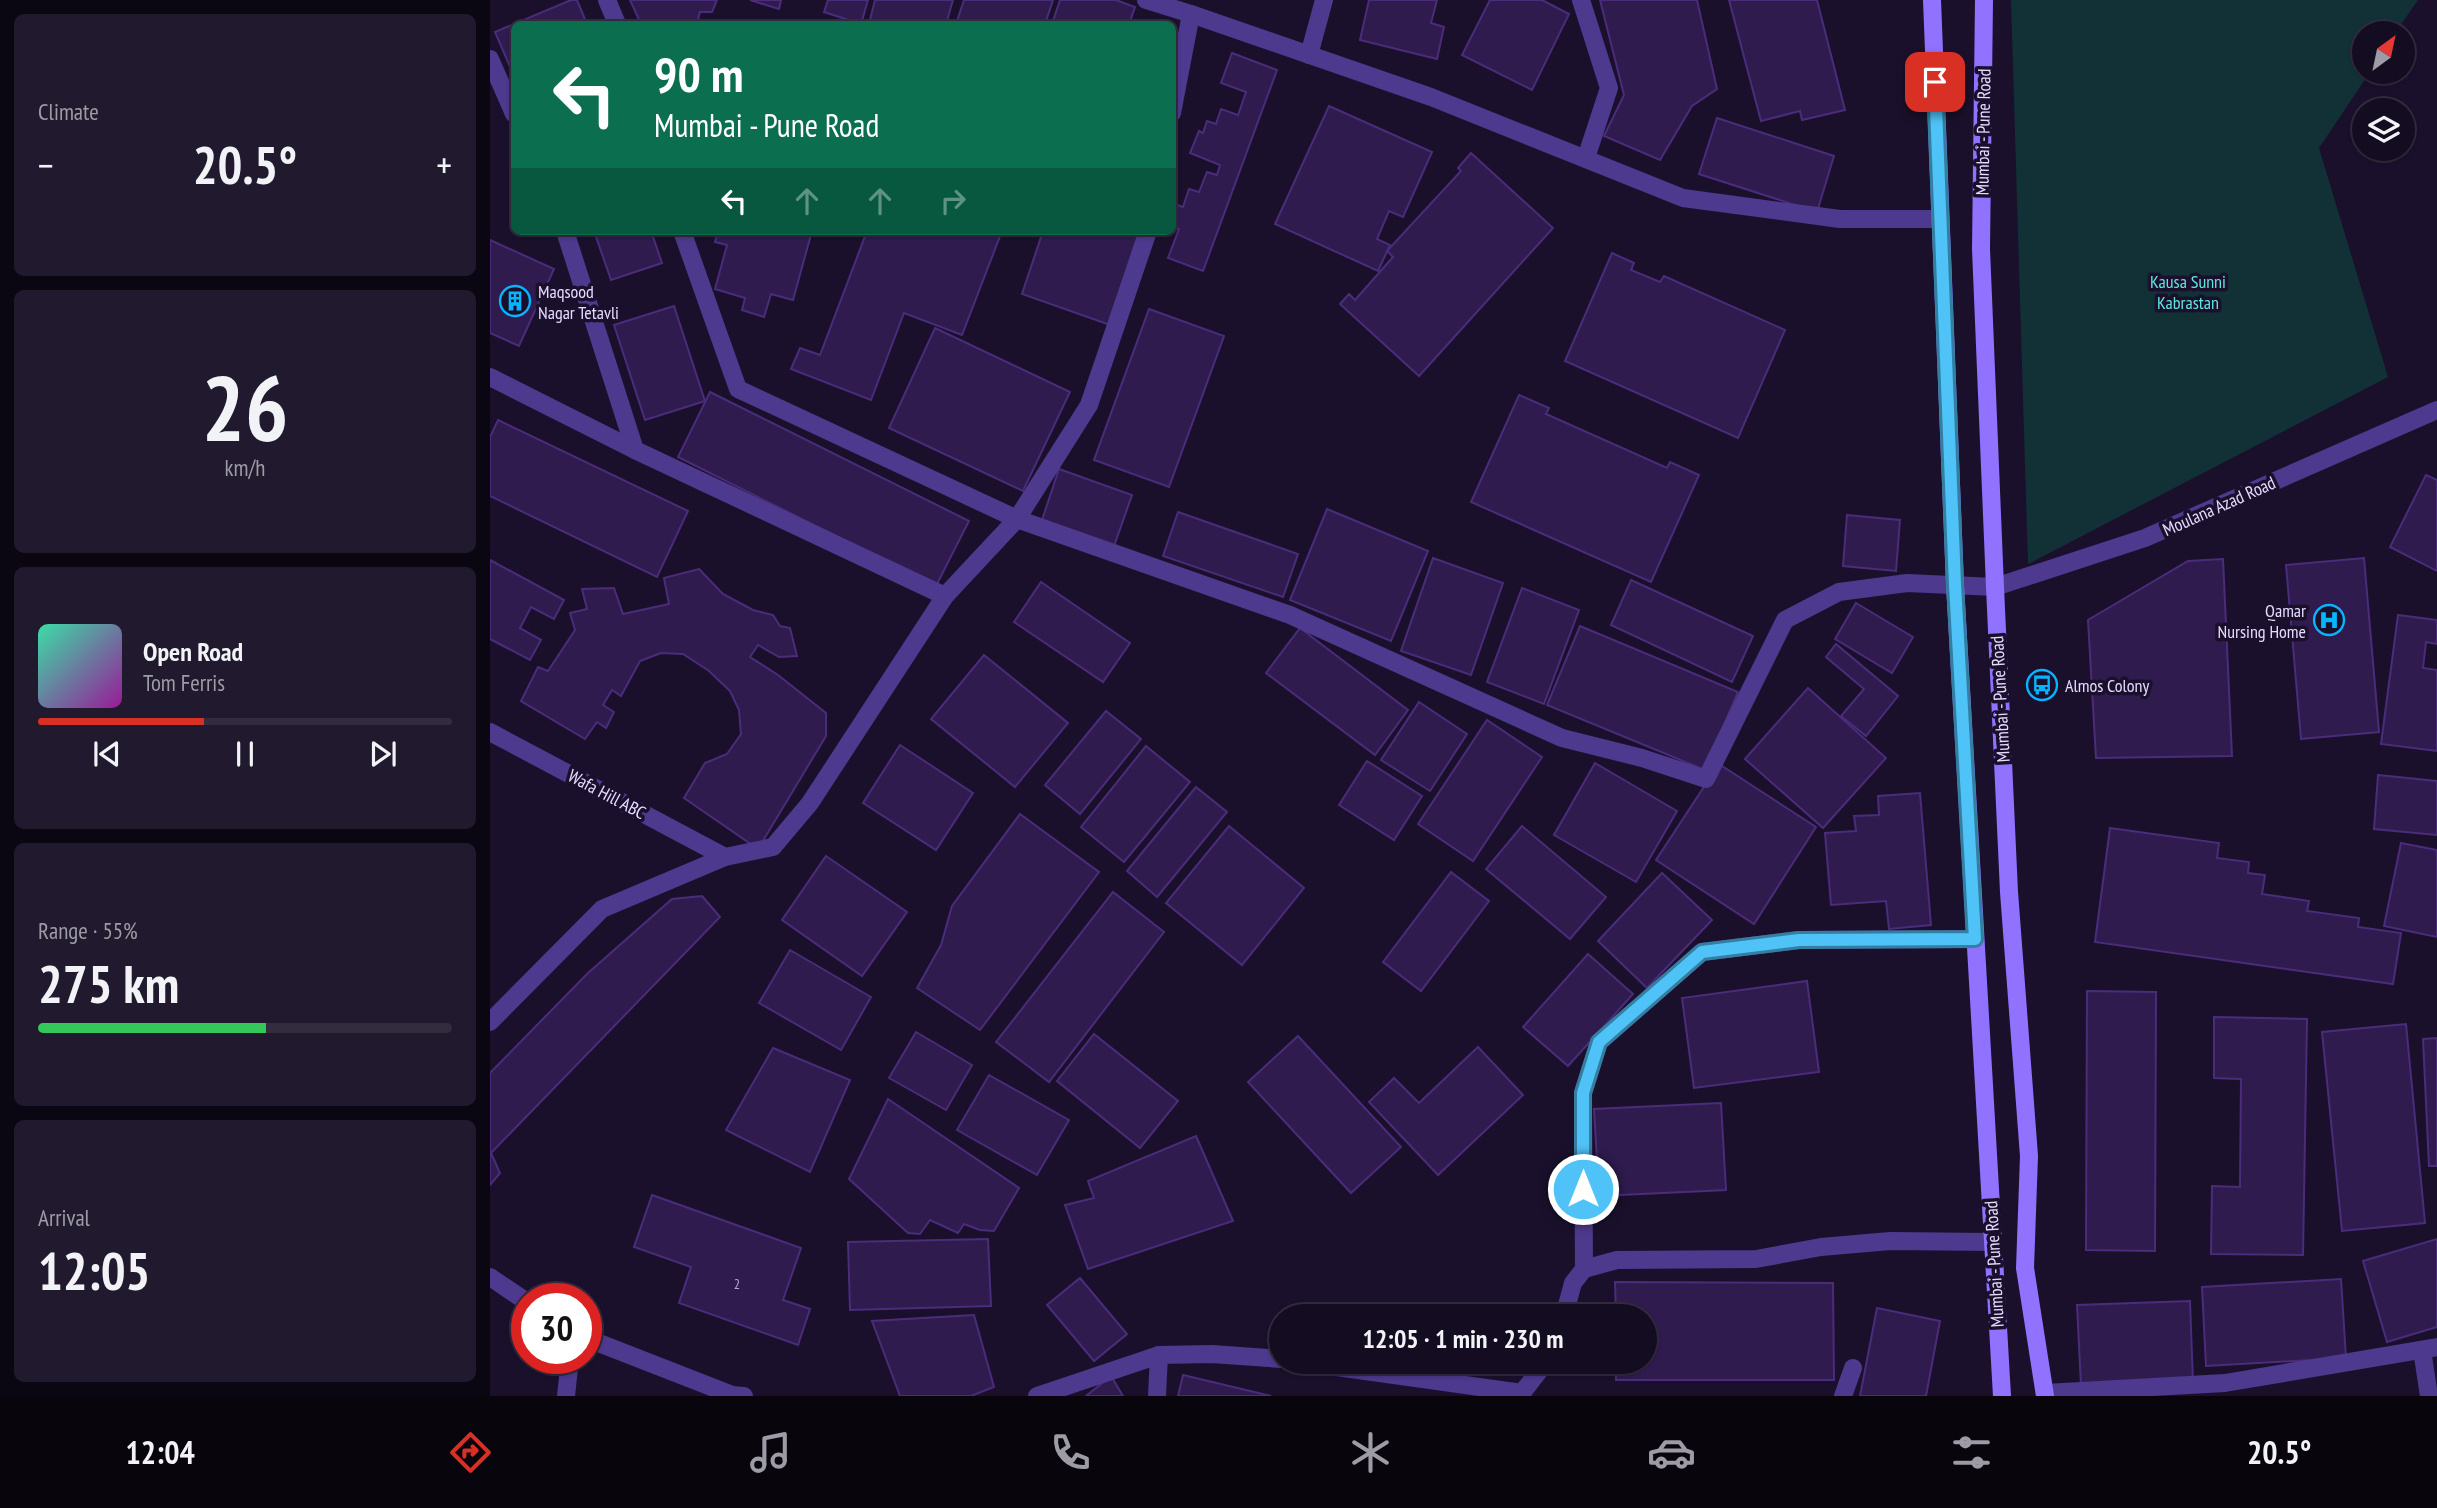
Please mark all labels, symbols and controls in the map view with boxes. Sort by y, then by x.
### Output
north arrow [2352,21,2415,84]
map controls [2352,21,2415,161]
text: 90 m [654,42,743,106]
icon: left [539,49,630,140]
pin [1905,52,1965,112]
icon: arrive [1916,63,1954,101]
street label: Mumbai - Pune Road [1970,68,1996,196]
text: Climate [38,97,99,126]
button: layers [2352,98,2415,161]
text: Mumbai - Pune Road [654,104,879,146]
text: 20.5° [193,131,297,198]
text: − [38,140,54,189]
text: + [436,140,452,189]
icon: left [715,182,753,220]
icon: ahead [788,182,826,220]
icon: ahead [861,182,899,220]
icon: right [934,182,972,220]
park label: Kausa Sunni Kabrastan [2150,270,2226,314]
place label: Maqsood Nagar Tetavli [538,280,619,324]
building icon: Maqsood Nagar Tetavli [498,284,532,318]
text: 26 [202,348,289,466]
text: km/h [225,453,265,482]
street label: Moulana Azad Road [2159,471,2279,541]
place label: Qamar Nursing Home [2218,599,2306,643]
hospital icon: Qamar Nursing Home [2312,603,2346,637]
text: Open Road [143,635,243,668]
street label: Mumbai - Pune Road [1985,635,2015,763]
text: Tom Ferris [143,668,225,697]
bus stop icon: Almos Colony [2025,668,2059,702]
place label: Almos Colony [2065,674,2149,697]
icon: previous [88,735,126,773]
icon: pause [226,735,264,773]
icon: next [364,735,402,773]
street label: Wafa Hill ABC [564,764,650,824]
text: Range · 55% [38,916,138,945]
text: 275 km [38,950,179,1017]
position arrow [1546,1152,1620,1226]
street label: Mumbai - Pune Road [1979,1200,2009,1328]
text: Arrival [38,1203,90,1232]
text: 12:05 [38,1237,150,1304]
house number: 2 [734,1275,740,1293]
speed limit sign: 30 [511,1283,602,1374]
text: 12:05 · 1 min · 230 m [1363,1322,1563,1355]
icon: directions [446,1428,495,1477]
icon: music [746,1428,795,1477]
icon: phone [1046,1428,1095,1477]
icon: climate [1346,1428,1395,1477]
icon: car [1647,1428,1696,1477]
icon: filters [1947,1428,1996,1477]
text: 12:04 [126,1431,195,1473]
text: 20.5° [2247,1431,2311,1473]

